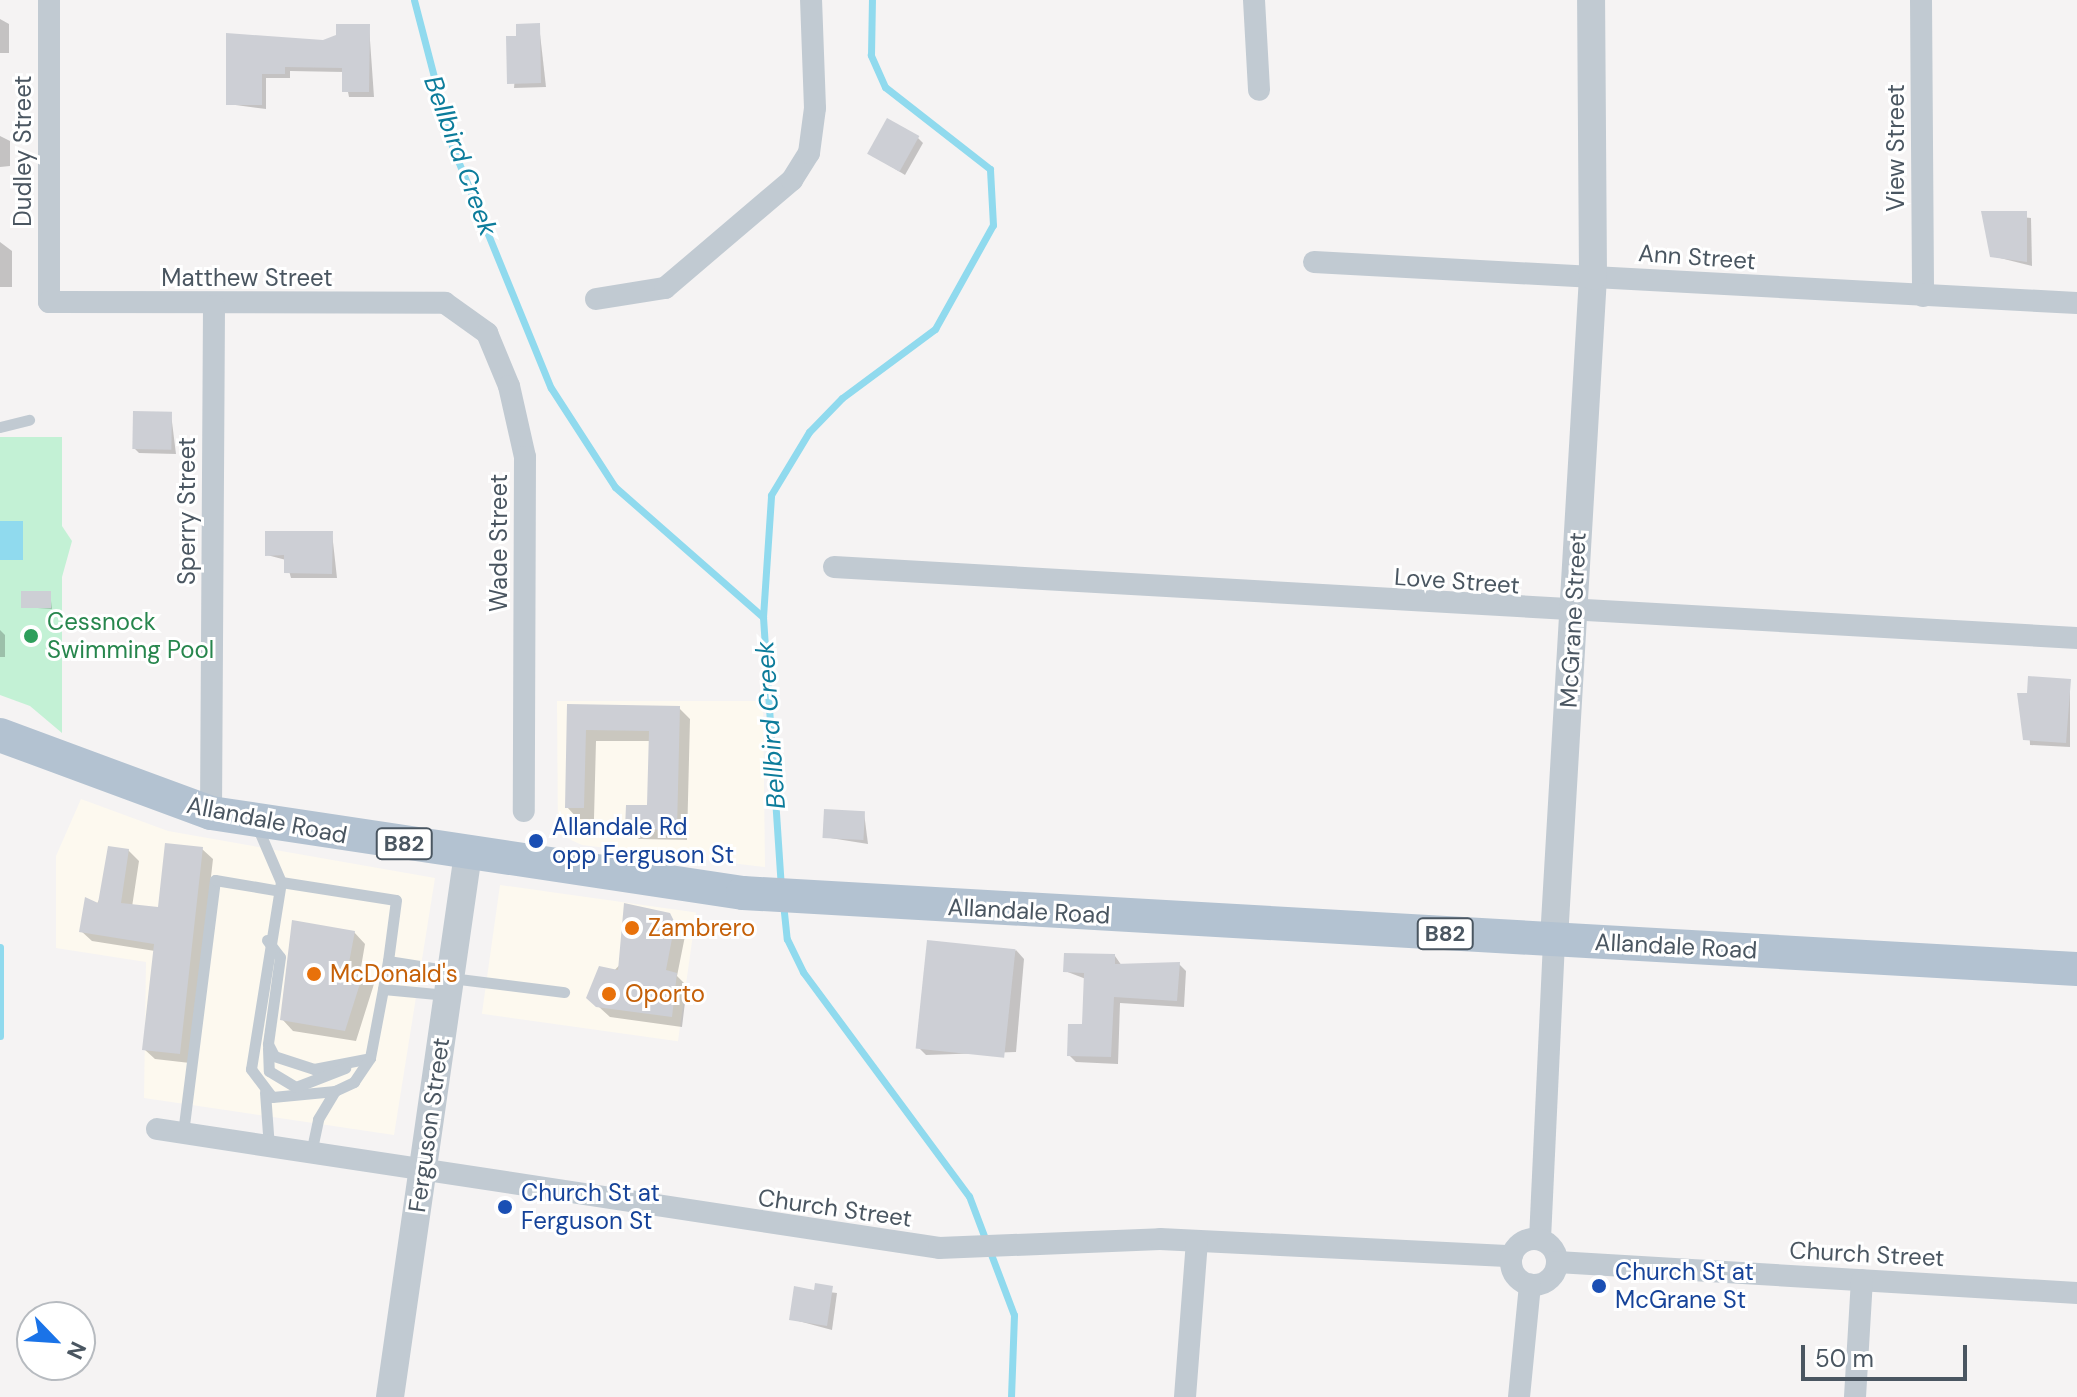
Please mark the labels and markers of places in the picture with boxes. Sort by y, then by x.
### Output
place label: Cessnock Swimming Pool [47,608,214,664]
marker: Cessnock Swimming Pool [22,627,40,645]
place label: Allandale Rd opp Ferguson St [552,813,734,869]
marker: Allandale Rd opp Ferguson St [527,832,545,850]
place label: Zambrero [648,914,755,942]
marker: Zambrero [623,919,641,937]
place label: McDonald's [330,960,458,988]
marker: McDonald's [305,965,323,983]
place label: Oporto [625,980,705,1008]
marker: Oporto [600,985,618,1003]
place label: Church St at Ferguson St [521,1179,660,1235]
marker: Church St at Ferguson St [496,1198,514,1216]
place label: Church St at McGrane St [1615,1258,1754,1314]
marker: Church St at McGrane St [1590,1277,1608,1295]

